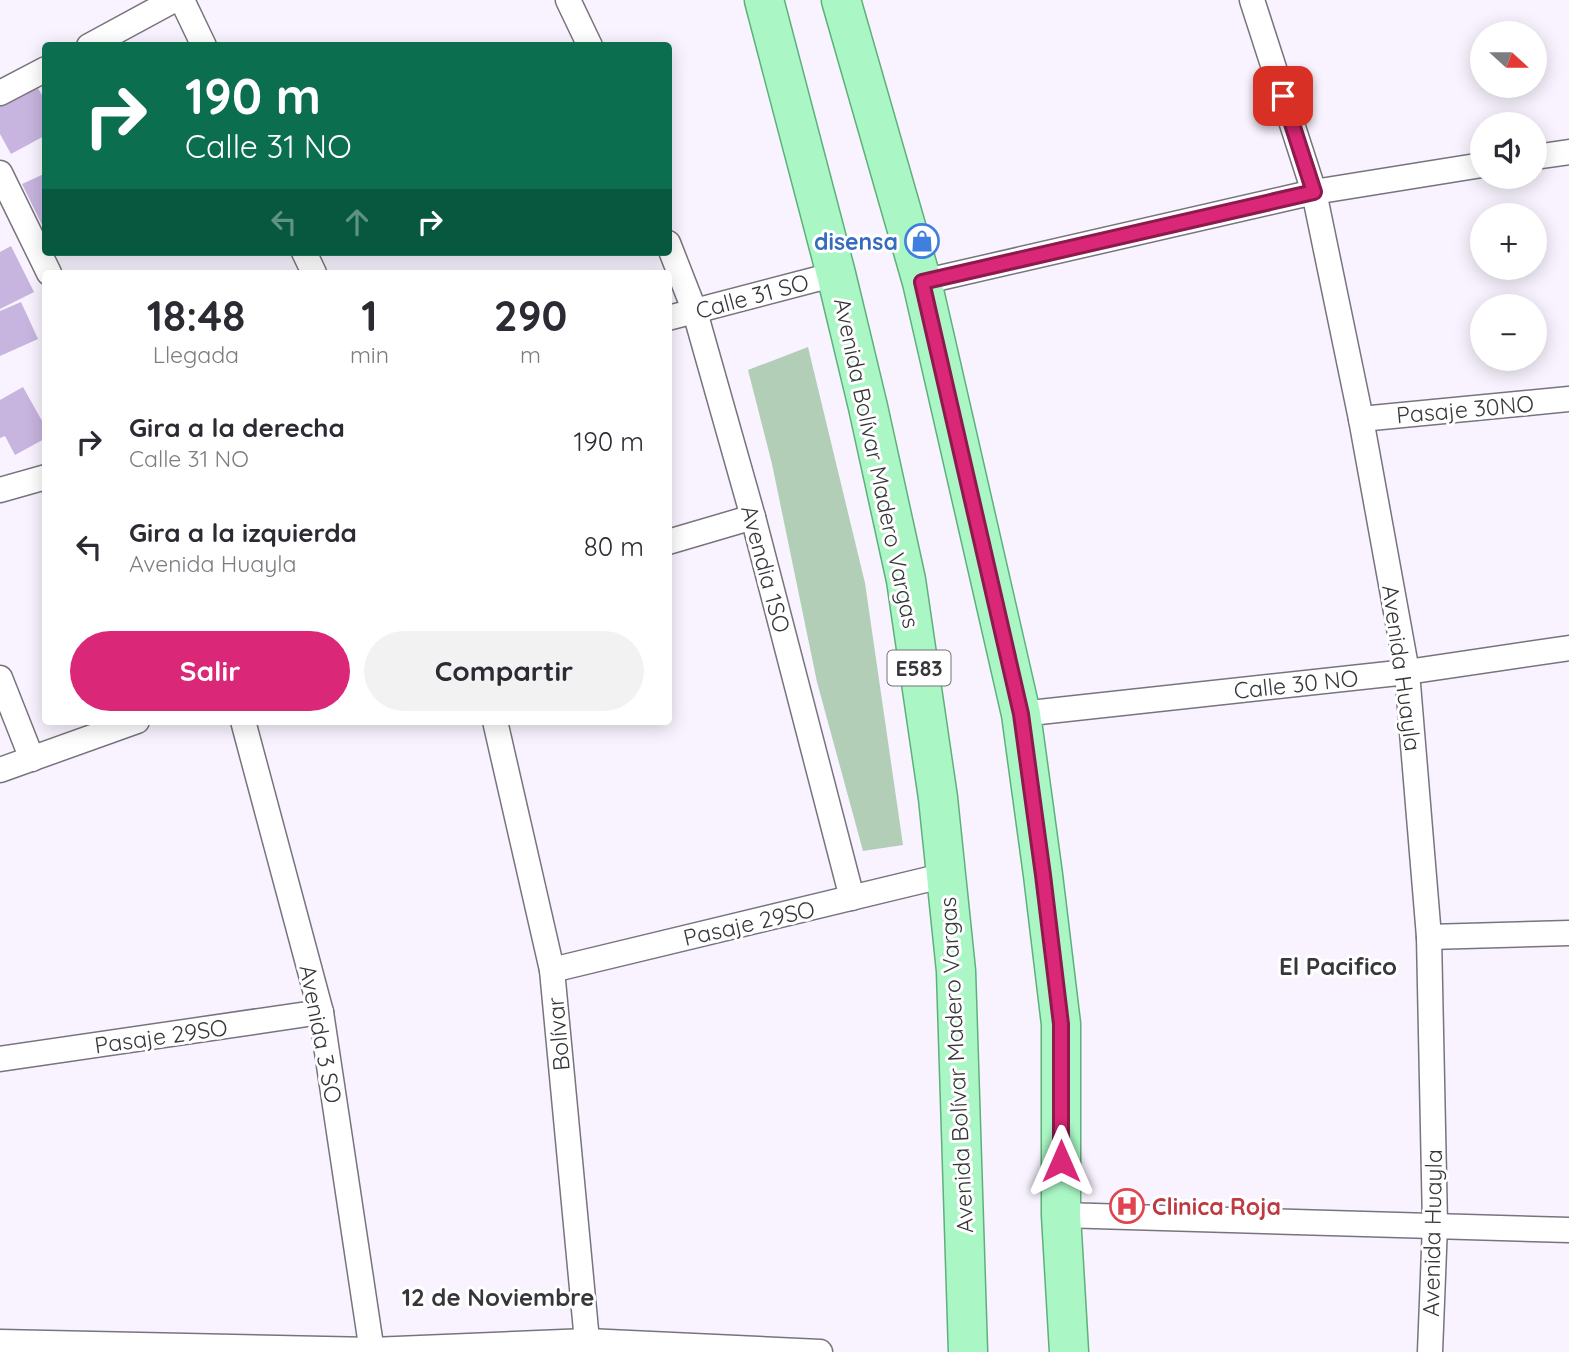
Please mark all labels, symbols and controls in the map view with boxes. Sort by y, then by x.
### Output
north arrow [1470,21,1547,98]
map controls [1470,21,1547,371]
text: 190 m [185,65,321,126]
pin [1253,66,1313,126]
icon: right [70,70,161,161]
icon: arrive [1264,77,1302,115]
button: sound [1470,112,1547,189]
text: Calle 31 NO [185,126,352,166]
icon: left [265,203,303,241]
icon: ahead [338,203,376,241]
icon: right [411,203,449,241]
button: + [1470,203,1547,280]
shop icon: disensa [903,222,941,260]
place label: disensa [814,227,898,256]
street label: Calle 31 SO [692,267,812,325]
text: 18:48 [147,289,245,342]
text: 1 [361,289,378,342]
text: 290 [494,289,567,342]
button: − [1470,294,1547,371]
street label: Avenida Bolívar Madero Vargas [828,295,926,631]
text: Llegada [153,340,239,369]
text: min [350,340,389,369]
text: m [520,340,541,369]
street label: Pasaje 30NO [1395,389,1535,429]
text: Gira a la derecha [129,411,345,444]
icon: right [70,423,108,461]
text: 190 m [574,425,644,458]
text: Calle 31 NO [129,444,249,473]
street label: Avendia 1SO [735,502,797,636]
text: Gira a la izquierda [129,516,357,549]
icon: left [70,528,108,566]
text: 80 m [584,530,644,563]
text: Avenida Huayla [129,549,297,578]
street label: Avenida Huayla [1376,583,1428,753]
button: Salir [70,631,350,711]
button: Compartir [364,631,644,711]
road number: E583 [888,650,950,686]
street label: Calle 30 NO [1232,663,1360,705]
street label: Pasaje 29SO [680,894,818,952]
street label: Avenida Bolívar Madero Vargas [933,896,979,1234]
district label: El Pacifico [1279,951,1397,981]
street label: Avenida 3 SO [293,962,349,1106]
street label: Bolívar [540,996,576,1072]
street label: Pasaje 29SO [93,1012,229,1060]
position arrow [1024,1124,1098,1198]
street label: Avenida Huayla [1416,1149,1448,1317]
hospital icon: Clinica Roja [1108,1187,1146,1225]
place label: Clinica Roja [1152,1192,1281,1221]
district label: 12 de Noviembre [402,1282,594,1312]

